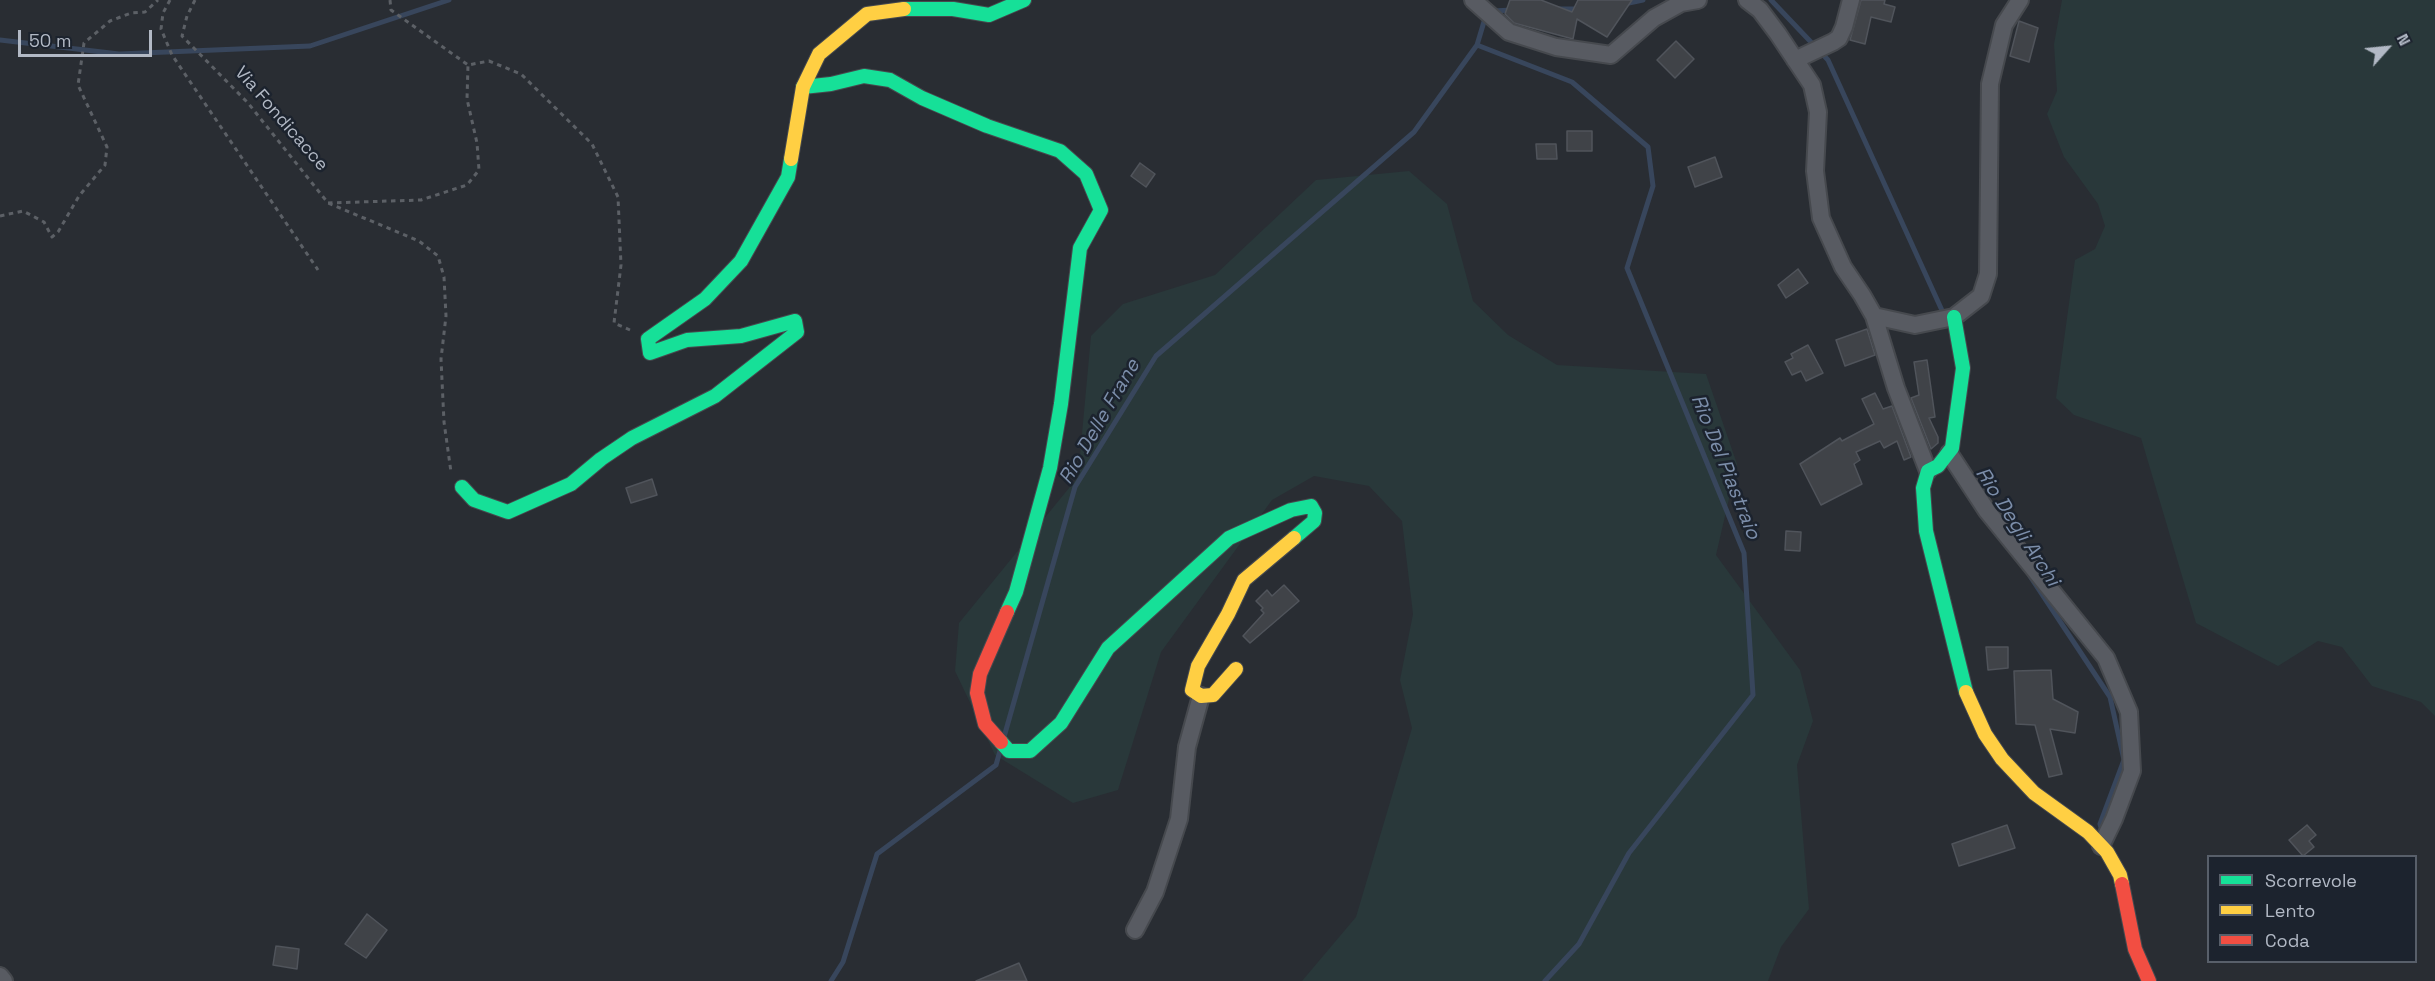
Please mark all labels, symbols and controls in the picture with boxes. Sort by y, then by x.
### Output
scale bar [21,18,154,56]
north arrow [2357,18,2417,78]
text: 50 m [29,29,71,52]
text: N [2392,30,2415,49]
street label: Via Fondicacce [230,62,332,176]
water label: Rio Delle Frane [1054,355,1146,489]
water label: Rio Del Piastraio [1685,391,1765,543]
water label: Rio Degli Archi [1970,463,2064,591]
legend [2207,855,2417,963]
text: Scorrevole [2265,869,2357,892]
text: Lento [2265,899,2315,922]
text: Coda [2265,929,2310,952]

